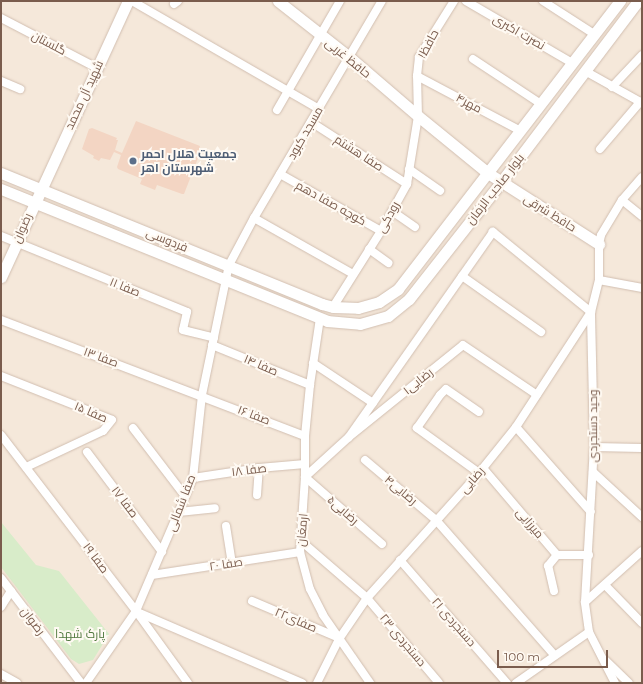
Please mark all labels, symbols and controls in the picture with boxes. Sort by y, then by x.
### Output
street label: نصرت اکبری [490,11,548,53]
street label: حافظ۱ [414,27,442,61]
street label: گلستان [29,28,69,58]
street label: حافظ غربی [322,35,374,81]
street label: شهید آل محمد [62,58,106,132]
street label: مهر۴ [454,90,484,116]
street label: مسجد کبود [284,104,326,162]
street label: صفا هشتم [332,132,386,174]
place label: جمعیت هلال احمر شهرستان اهر [141,147,237,175]
street label: بلوار صاحب الزمان [463,151,527,227]
marker: جمعیت هلال احمر شهرستان اهر [128,156,138,166]
street label: کوچه صفا دهم [293,178,369,228]
street label: حافظ شرقی [521,191,579,235]
street label: رودکی [374,199,402,235]
street label: رضوان [9,211,35,245]
street label: فردوسی [144,225,190,255]
street label: صفا ۱۱ [108,274,142,300]
street label: صفا ۱۳ [82,344,120,370]
street label: صفا ۱۴ [242,351,280,379]
street label: رضایی۱ [400,365,436,397]
street label: وحید دستجردی [586,390,600,462]
street label: صفا ۱۵ [72,399,110,425]
street label: صفا ۱۶ [236,402,272,428]
street label: صفا ۱۸ [231,461,267,479]
street label: رضایی [457,464,487,496]
street label: رضایی۴ [382,472,420,508]
street label: صفا شمالی [164,473,198,533]
street label: صفا ۱۷ [109,484,141,520]
street label: رضایی۵ [324,492,362,528]
street label: میرزایی [513,505,547,541]
street label: ارمغان [293,513,311,547]
street label: صفا ۱۹ [80,540,112,576]
street label: صفا ۲۰ [208,554,244,574]
street label: دستجردی ۲۱ [429,595,479,649]
street label: رضوان [18,604,48,638]
street label: صفای۲۲ [273,605,319,635]
street label: دستجردی ۲۳ [377,611,429,669]
park label: پارک شهدا [55,627,105,641]
scale bar [499,642,610,668]
text: 100 m [504,649,540,664]

